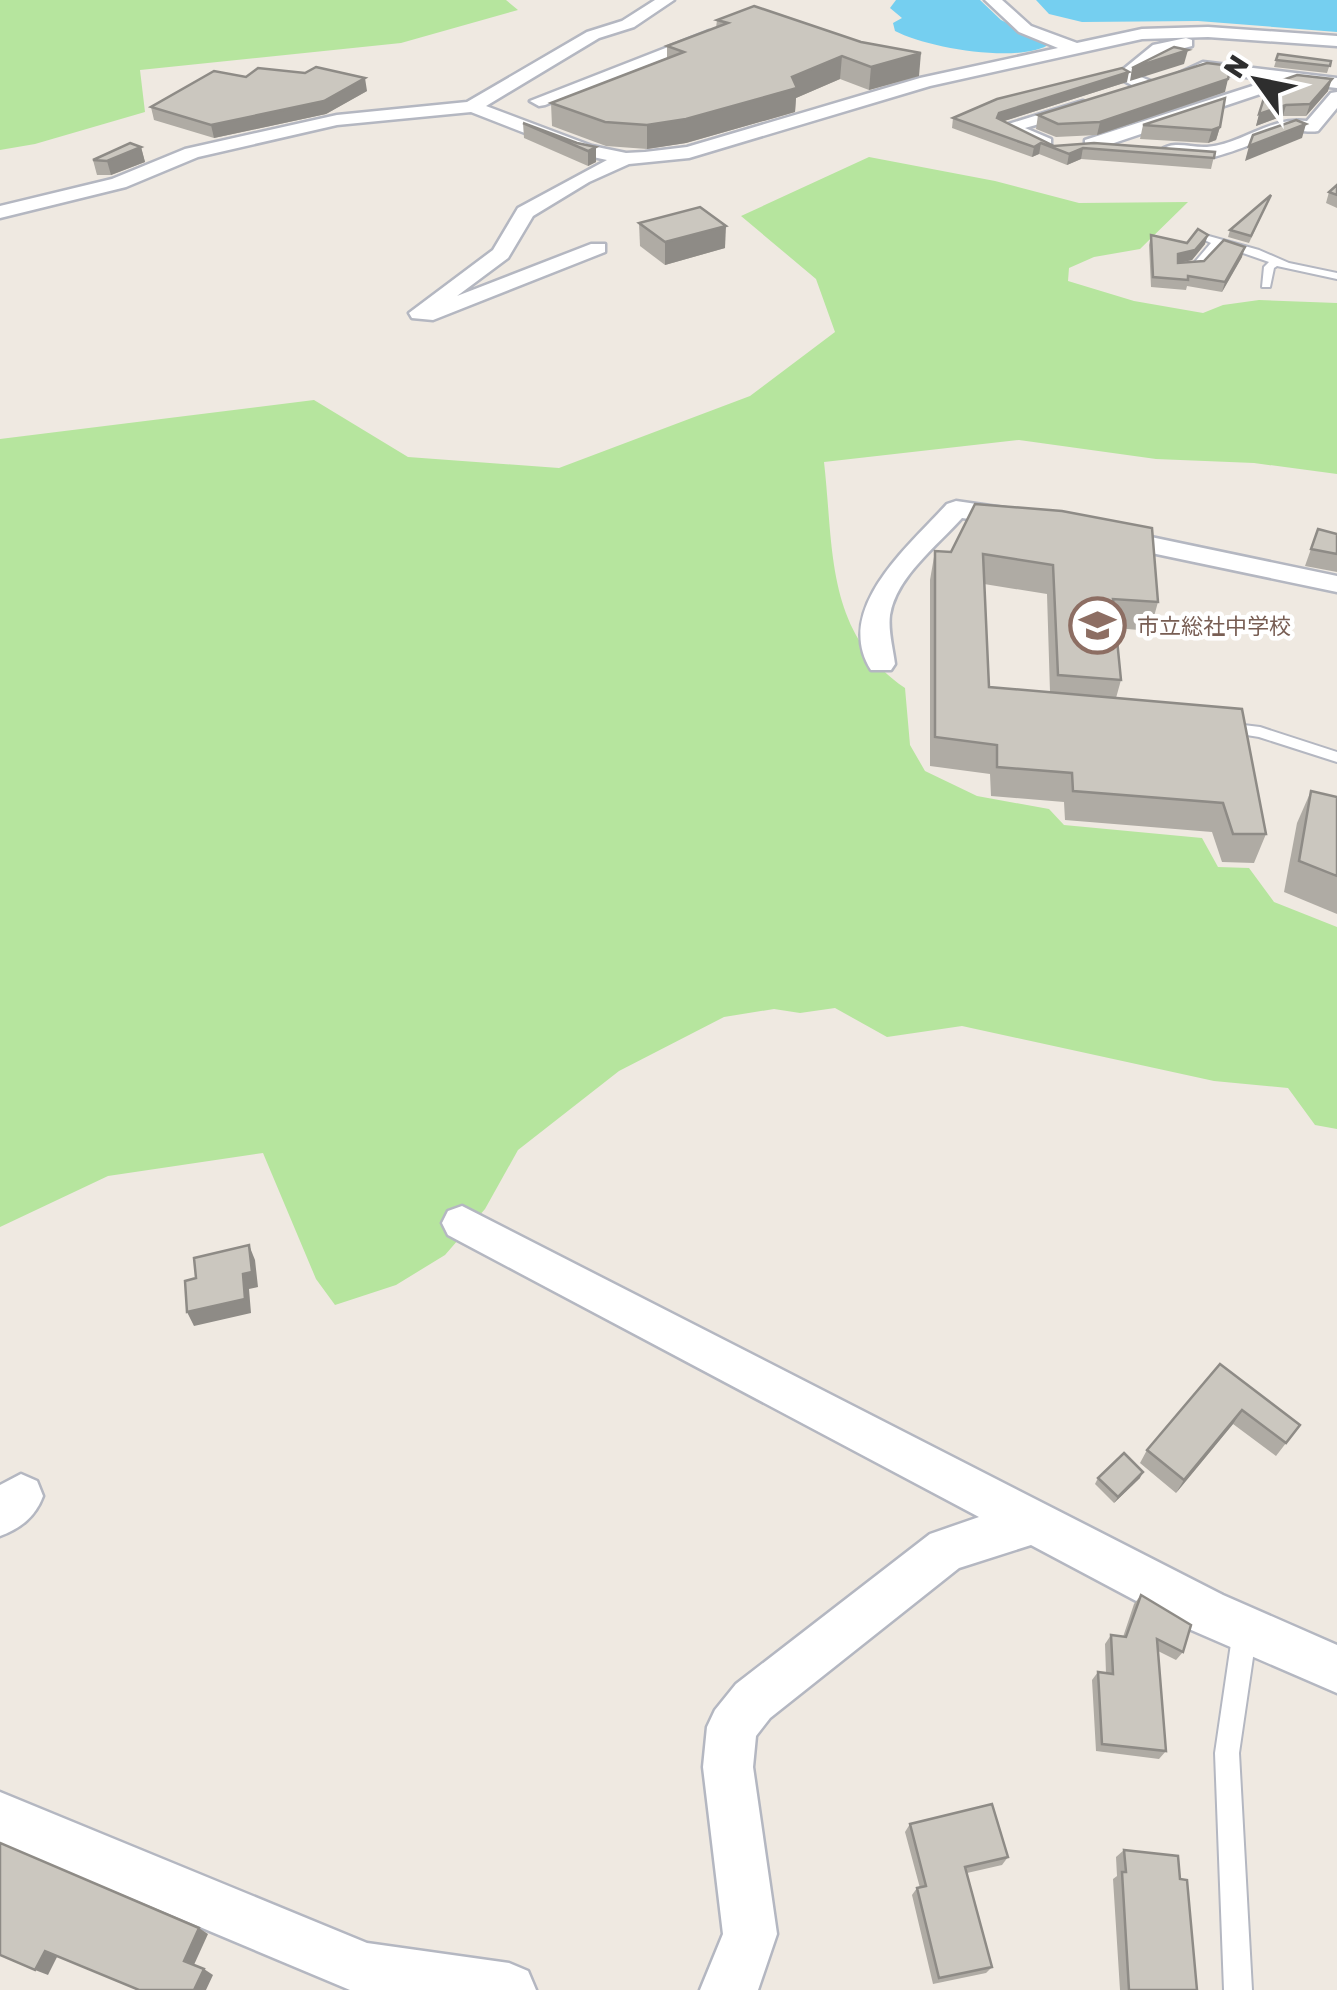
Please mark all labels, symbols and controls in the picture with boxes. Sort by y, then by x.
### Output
north arrow [1207,30,1307,130]
text: N [1217,49,1256,84]
school or university icon: 市立総社中学校 [1068,596,1128,656]
place label: 市立総社中学校 [1137,613,1291,640]

